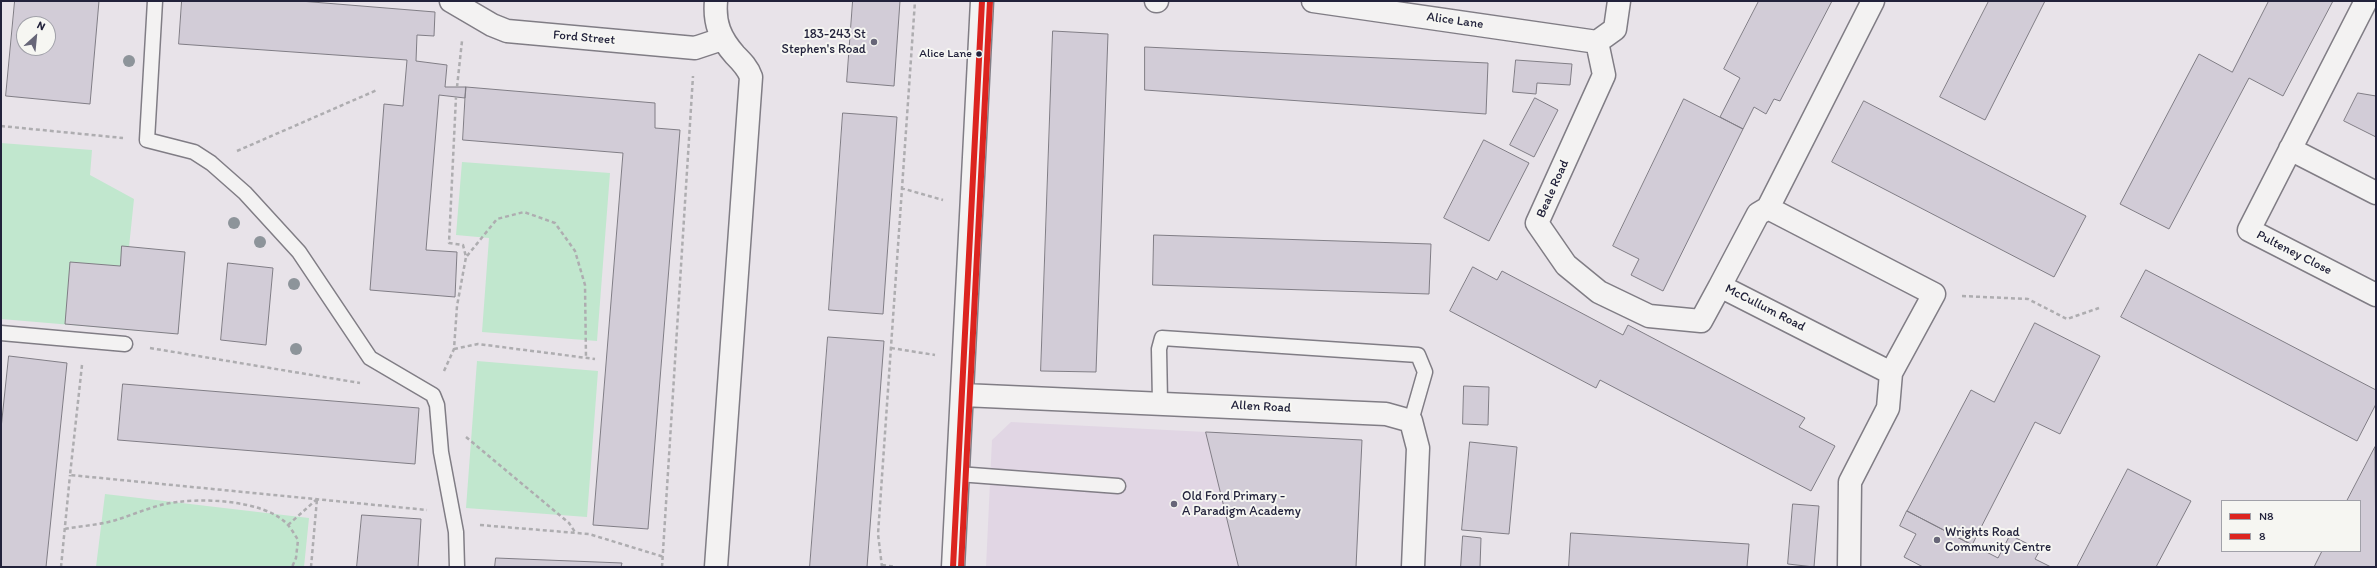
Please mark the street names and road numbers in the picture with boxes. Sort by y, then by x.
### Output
street label: Alice Lane [1426,9,1484,33]
street label: Ford Street [552,28,616,48]
street label: Beale Road [1533,158,1573,220]
street label: Pulteney Close [2254,227,2334,279]
street label: McCullum Road [1722,281,1808,335]
street label: Allen Road [1231,398,1291,416]

